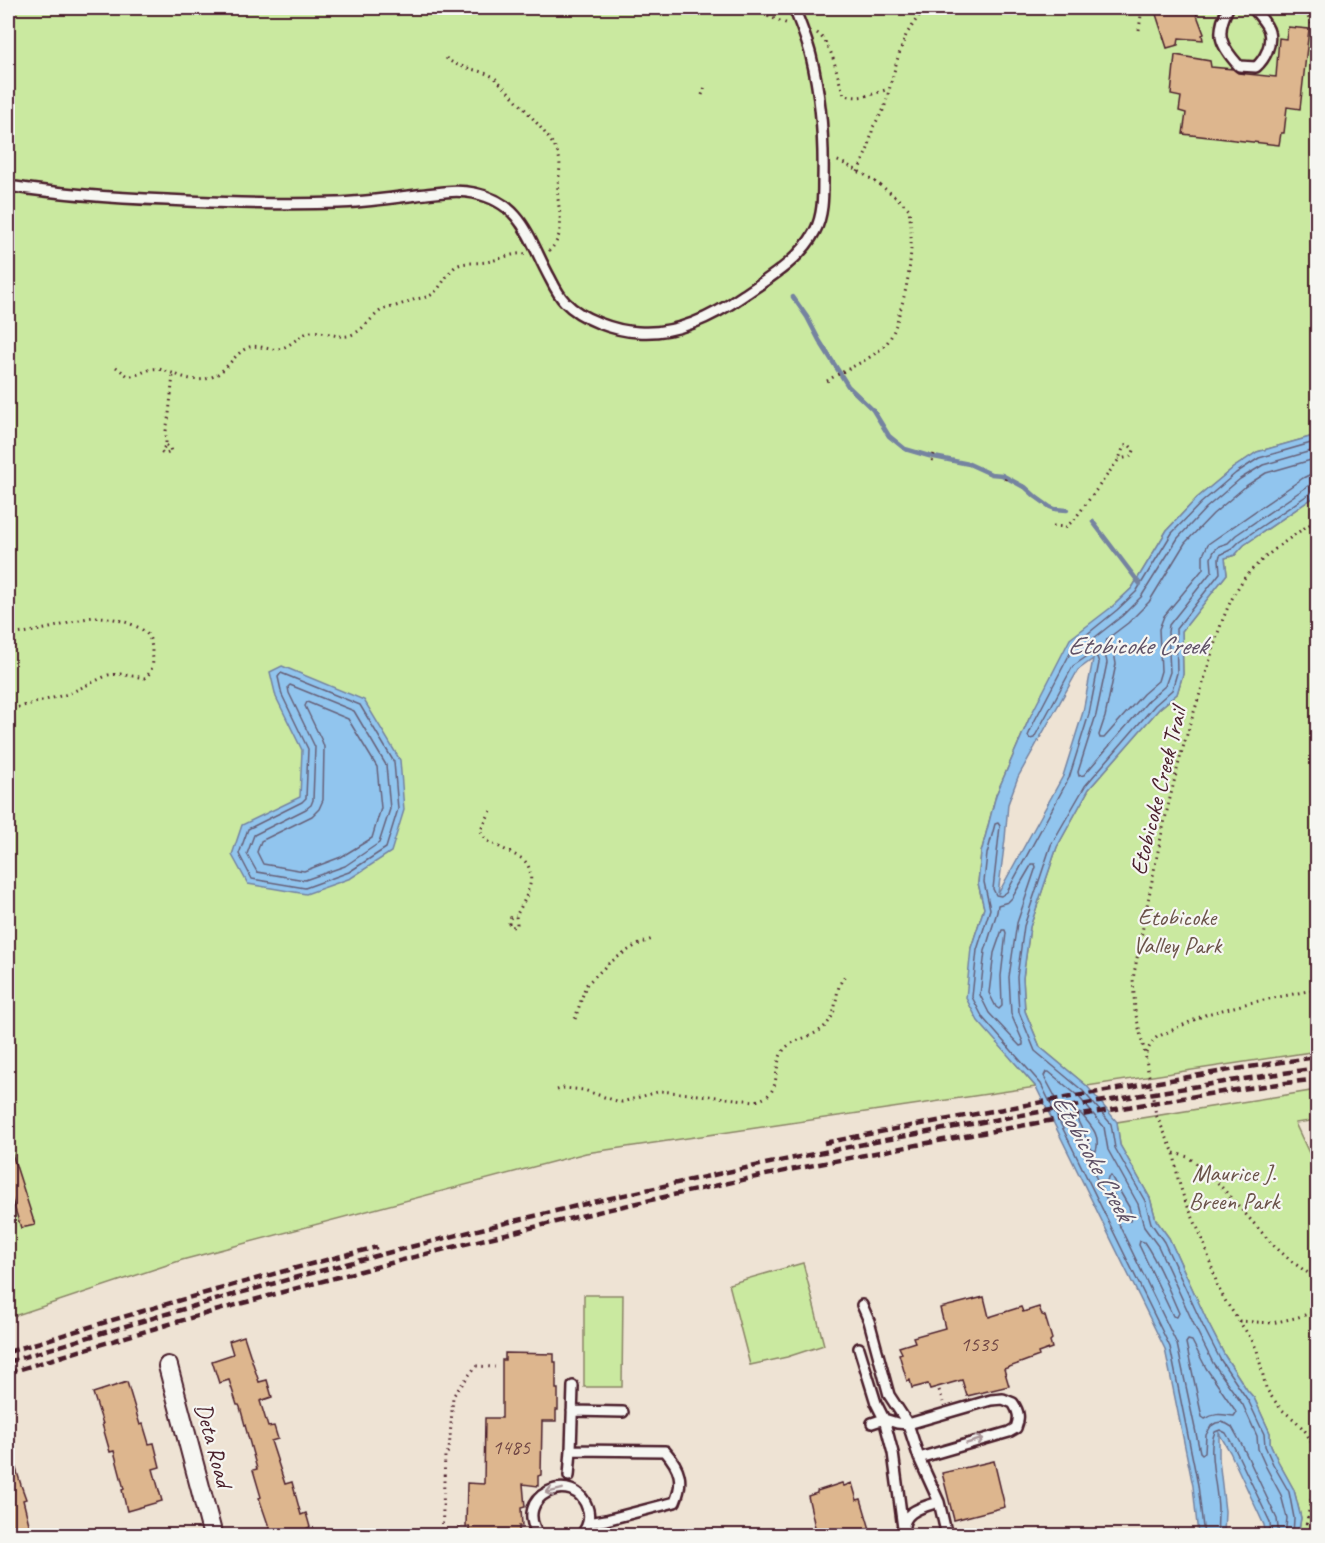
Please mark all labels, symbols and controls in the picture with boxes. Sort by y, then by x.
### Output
water label: Etobicoke Creek [1067,629,1212,662]
street label: Etobicoke Creek Trail [1123,700,1194,878]
park label: Etobicoke Valley Park [1133,902,1223,960]
water label: Etobicoke Creek [1045,1088,1144,1231]
park label: Maurice J. Breen Park [1189,1158,1282,1216]
house number: 1535 [960,1331,999,1357]
street label: Deta Road [188,1400,240,1494]
house number: 1485 [492,1434,531,1460]
one-way arrow [965,1435,984,1446]
one-way arrow [545,1485,564,1497]

